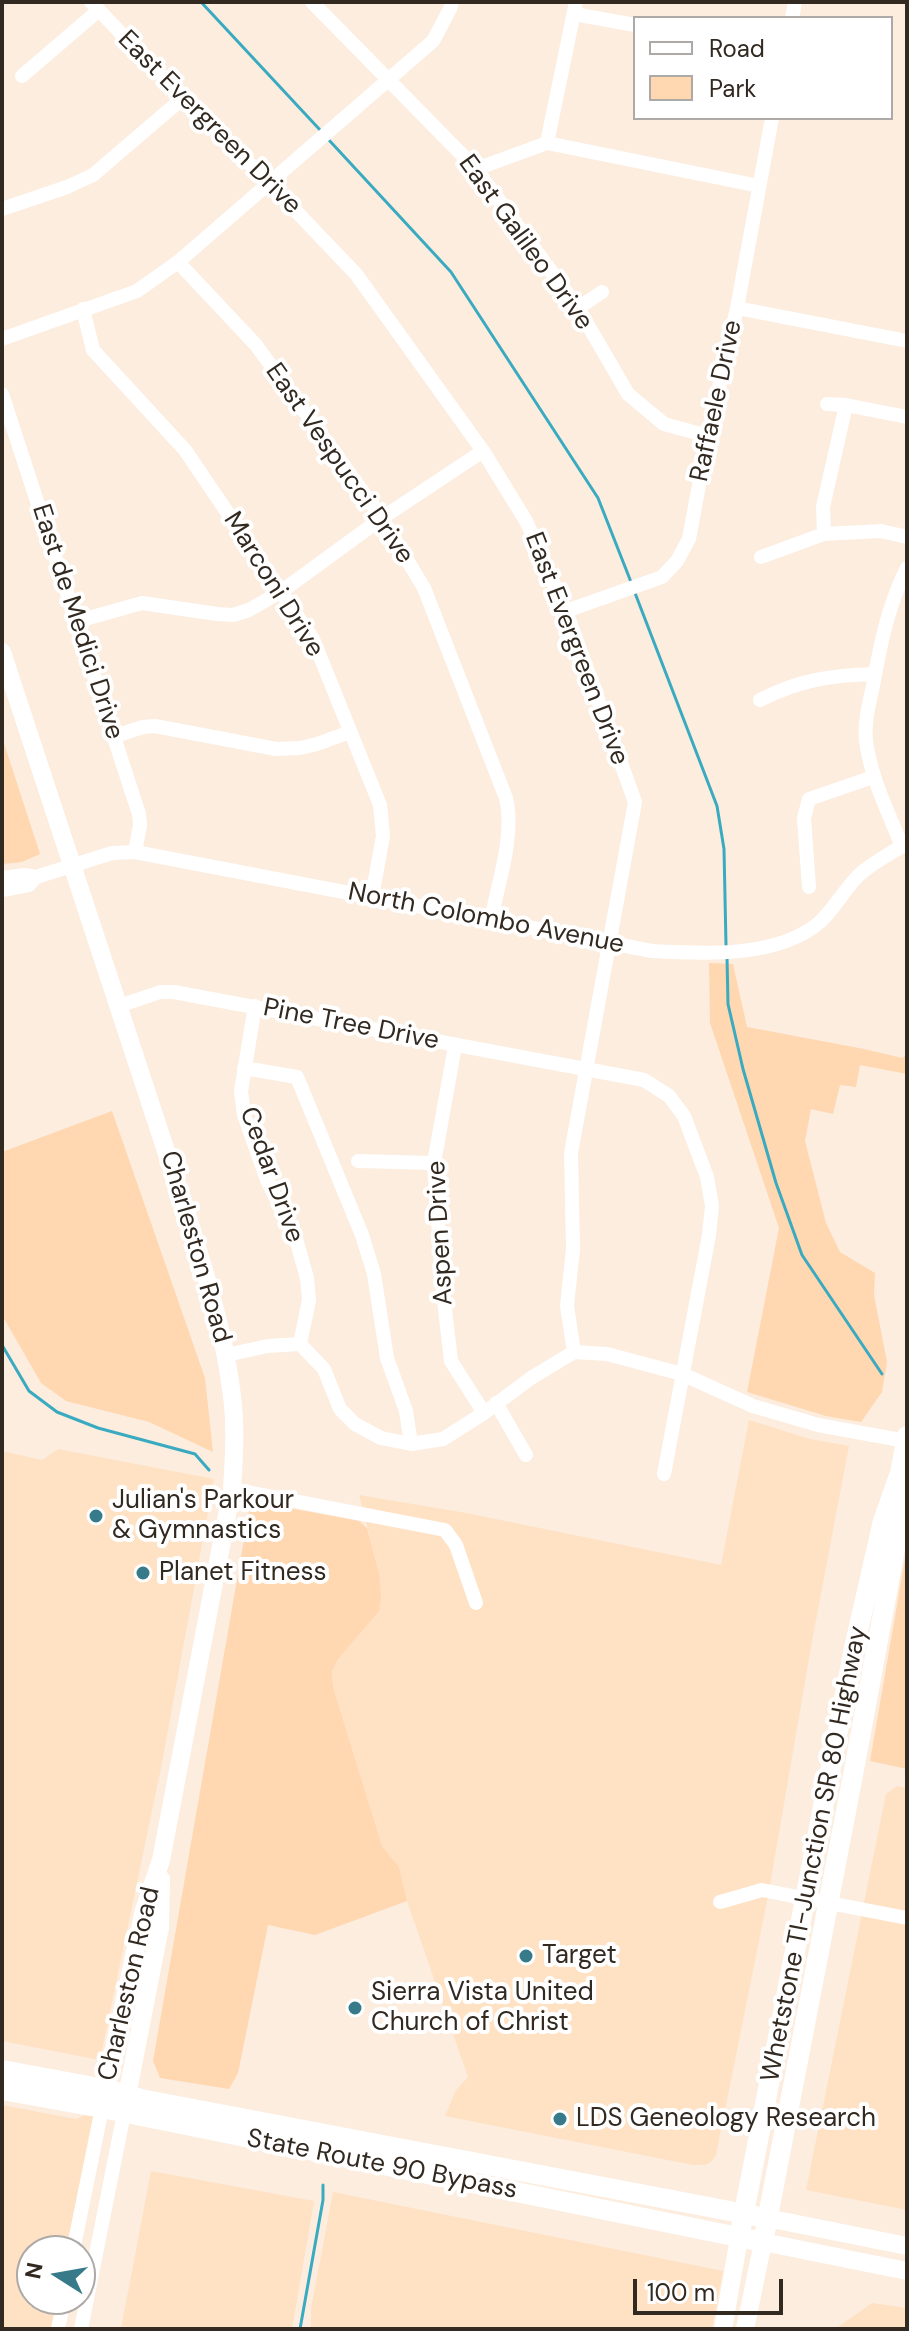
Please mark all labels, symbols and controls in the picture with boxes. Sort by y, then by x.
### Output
legend [633,16,893,120]
street label: East Evergreen Drive [111,25,307,221]
text: Road [709,33,765,64]
text: Park [709,73,756,104]
street label: East Galileo Drive [451,149,599,337]
street label: Raffaele Drive [685,317,749,485]
street label: East Vespucci Drive [258,358,420,570]
street label: East de Medici Drive [24,501,130,743]
street label: Marconi Drive [216,507,330,663]
street label: East Evergreen Drive [517,528,635,770]
street label: North Colombo Avenue [345,877,627,961]
street label: Pine Tree Drive [261,993,441,1057]
street label: Cedar Drive [232,1103,310,1247]
street label: Charleston Road [153,1148,237,1346]
street label: Aspen Drive [422,1160,460,1306]
place label: Julian's Parkour & Gymnastics [112,1485,294,1546]
marker: Julian's Parkour & Gymnastics [87,1507,105,1525]
place label: Planet Fitness [159,1557,327,1589]
marker: Planet Fitness [134,1564,152,1582]
street label: Whetstone TI-Junction SR 80 Highway [755,1623,875,2085]
street label: Charleston Road [93,1884,167,2084]
place label: Target [542,1940,617,1972]
marker: Target [517,1947,535,1965]
place label: Sierra Vista United Church of Christ [371,1977,594,2038]
marker: Sierra Vista United Church of Christ [346,1999,364,2017]
place label: LDS Geneology Research [576,2103,876,2135]
marker: LDS Geneology Research [551,2110,569,2128]
street label: State Route 90 Bypass [244,2123,520,2207]
north arrow [16,2235,96,2315]
text: N [18,2260,50,2281]
scale bar [637,2263,787,2313]
text: 100 m [647,2277,715,2308]

